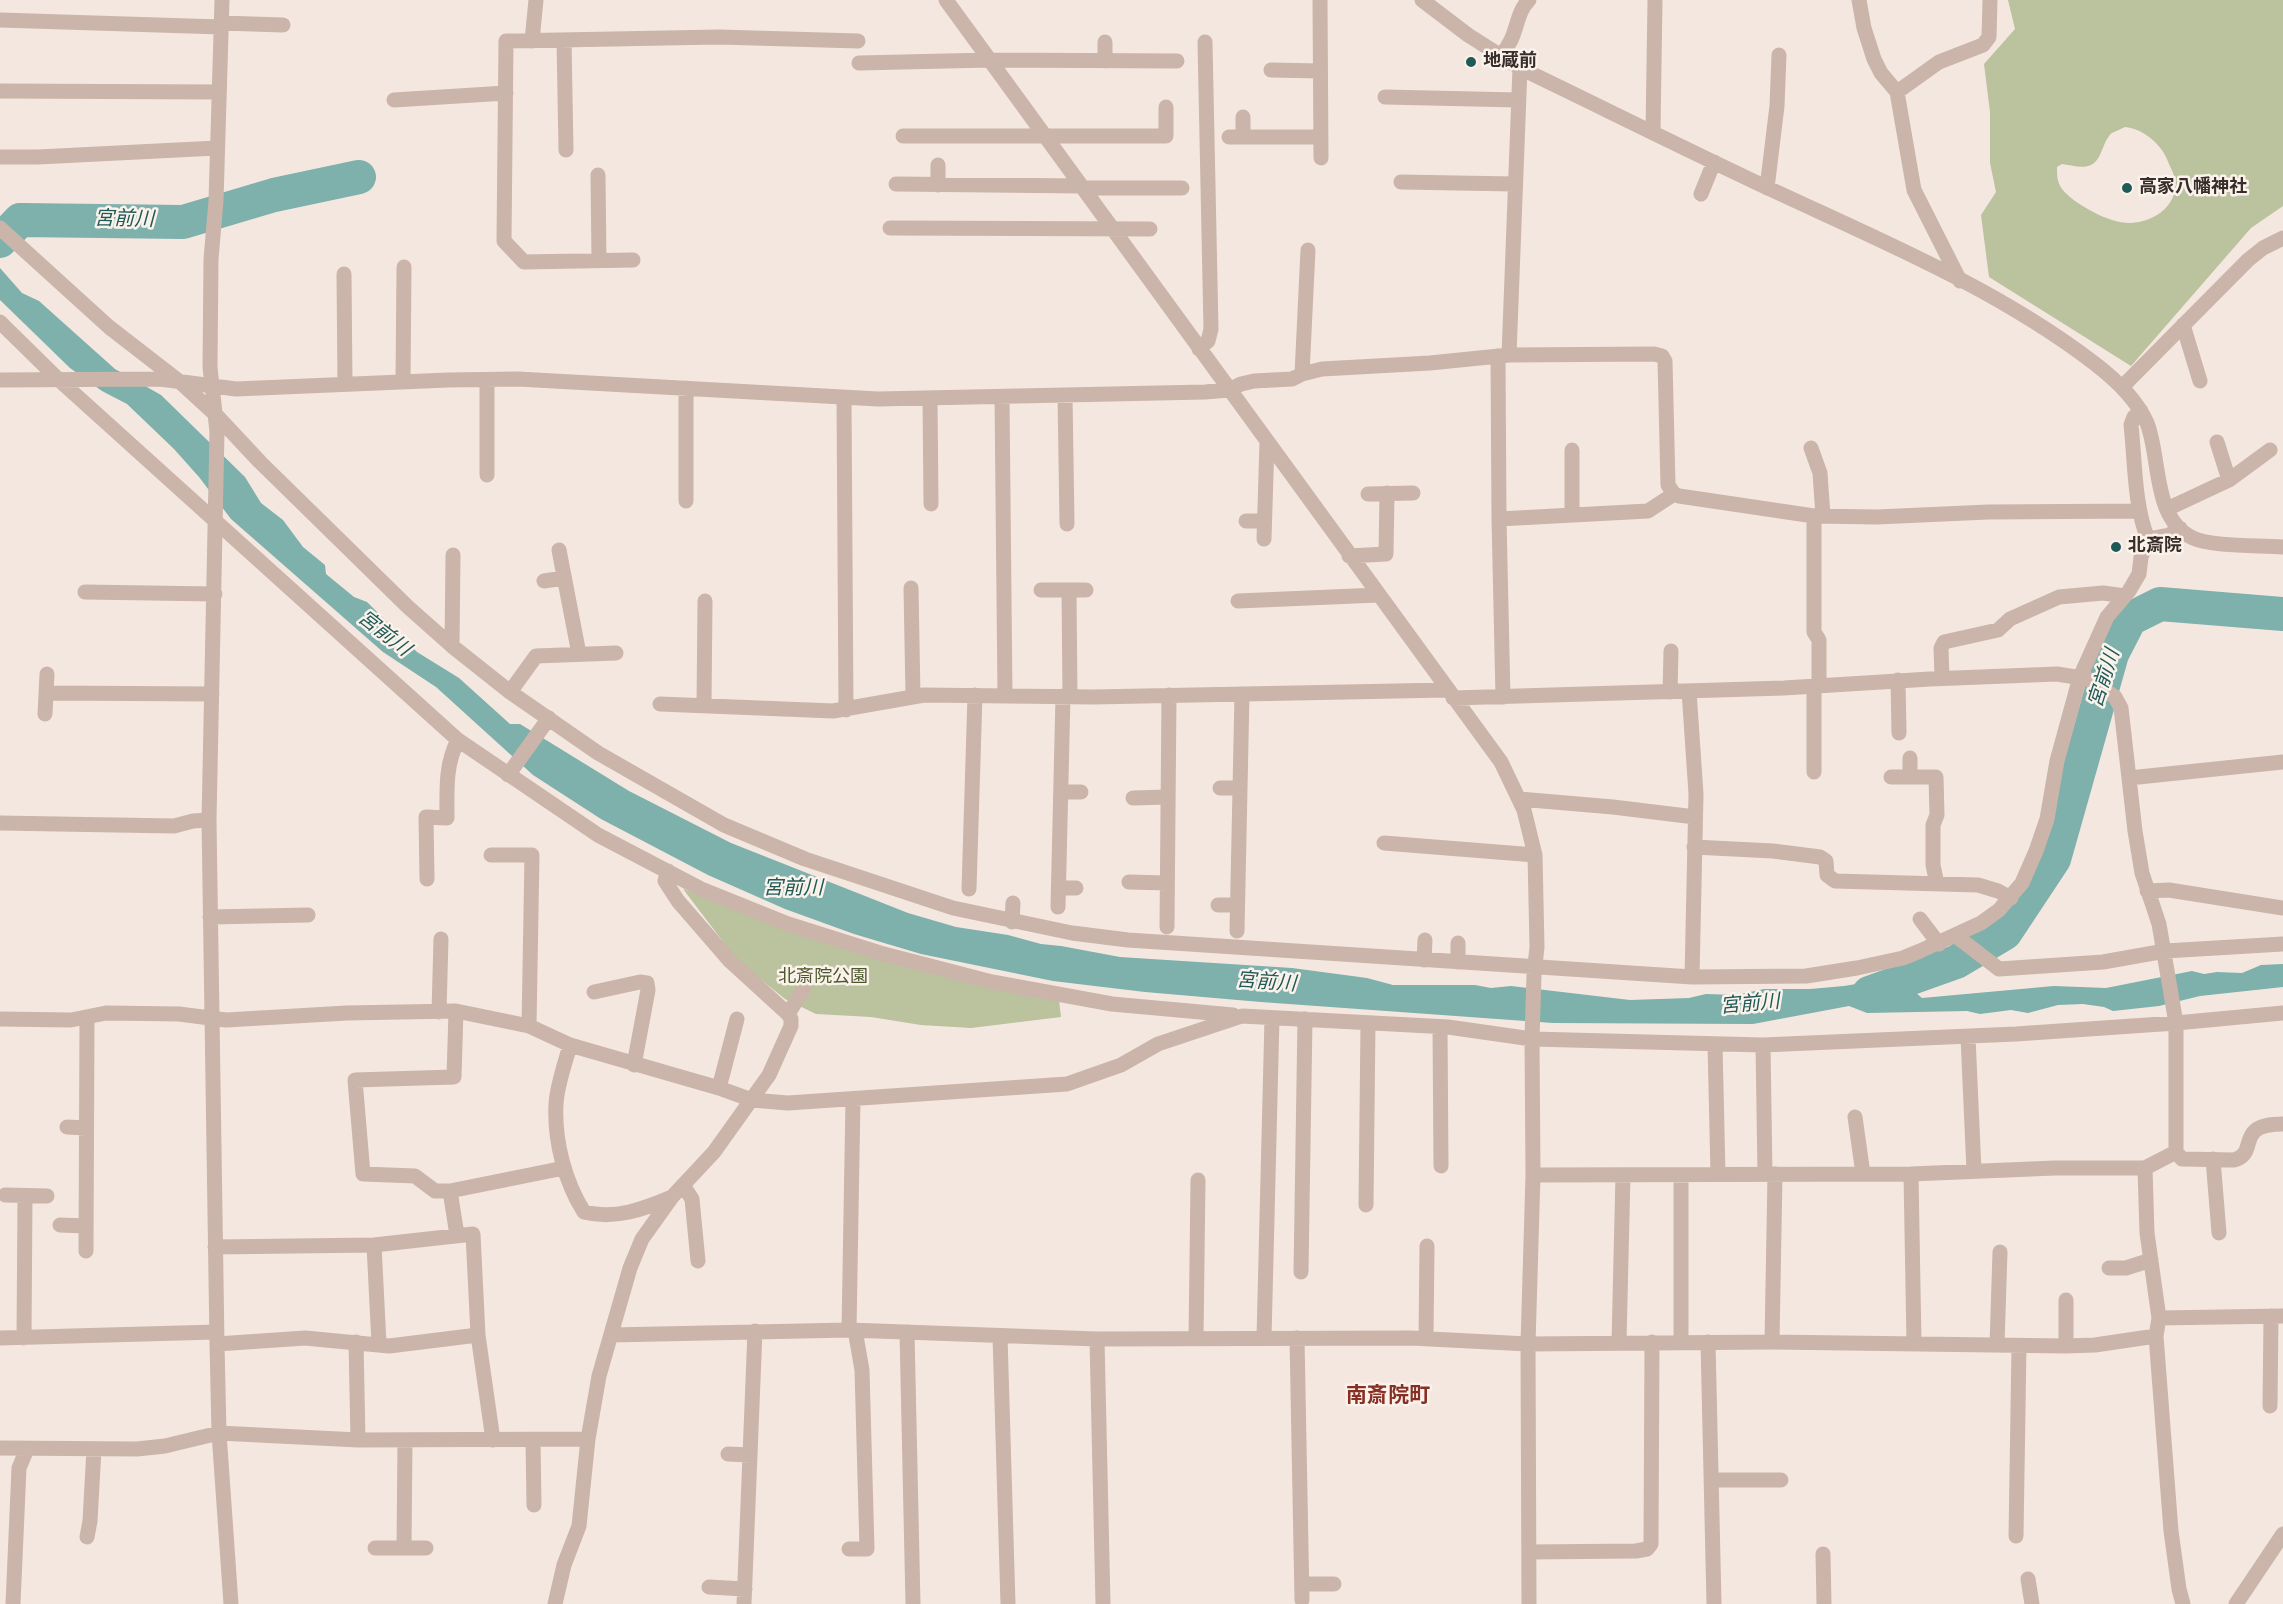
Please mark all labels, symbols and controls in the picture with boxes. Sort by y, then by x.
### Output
place label: 地蔵前 [1483,51,1537,73]
marker: 地蔵前 [1464,55,1478,69]
place label: 高家八幡神社 [2139,177,2247,199]
marker: 高家八幡神社 [2120,181,2134,195]
water label: 宮前川 [94,208,154,234]
place label: 北斎院 [2128,536,2182,558]
marker: 北斎院 [2109,540,2123,554]
water label: 宮前川 [352,607,414,663]
water label: 宮前川 [2085,647,2127,711]
water label: 宮前川 [763,878,823,902]
park label: 北斎院公園 [778,967,868,989]
water label: 宮前川 [1235,970,1297,998]
water label: 宮前川 [1719,991,1781,1021]
district label: 南斎院町 [1346,1385,1430,1411]

